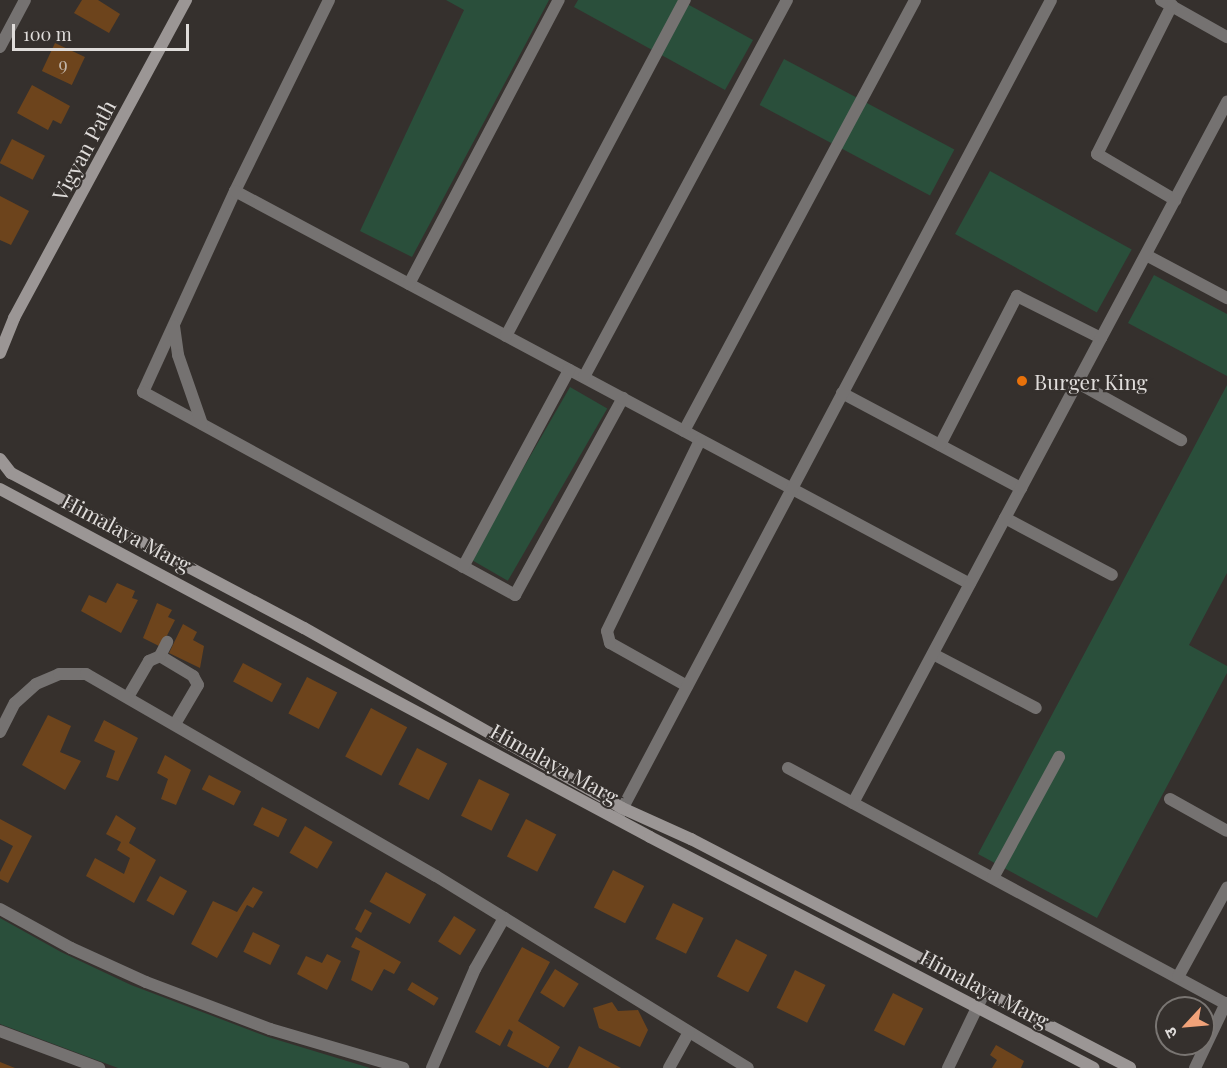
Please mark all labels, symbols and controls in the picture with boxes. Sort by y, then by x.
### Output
scale bar [15,12,192,50]
text: 100 m [23,22,72,46]
house number: 9 [58,53,68,75]
street label: Vigyan Path [46,95,120,205]
place label: Burger King [1034,368,1148,394]
marker: Burger King [1015,374,1029,388]
street label: Himalaya Marg [58,487,196,577]
street label: Himalaya Marg [486,717,624,809]
street label: Himalaya Marg [916,943,1054,1033]
north arrow [1155,996,1215,1056]
text: उ [1159,1024,1182,1042]

